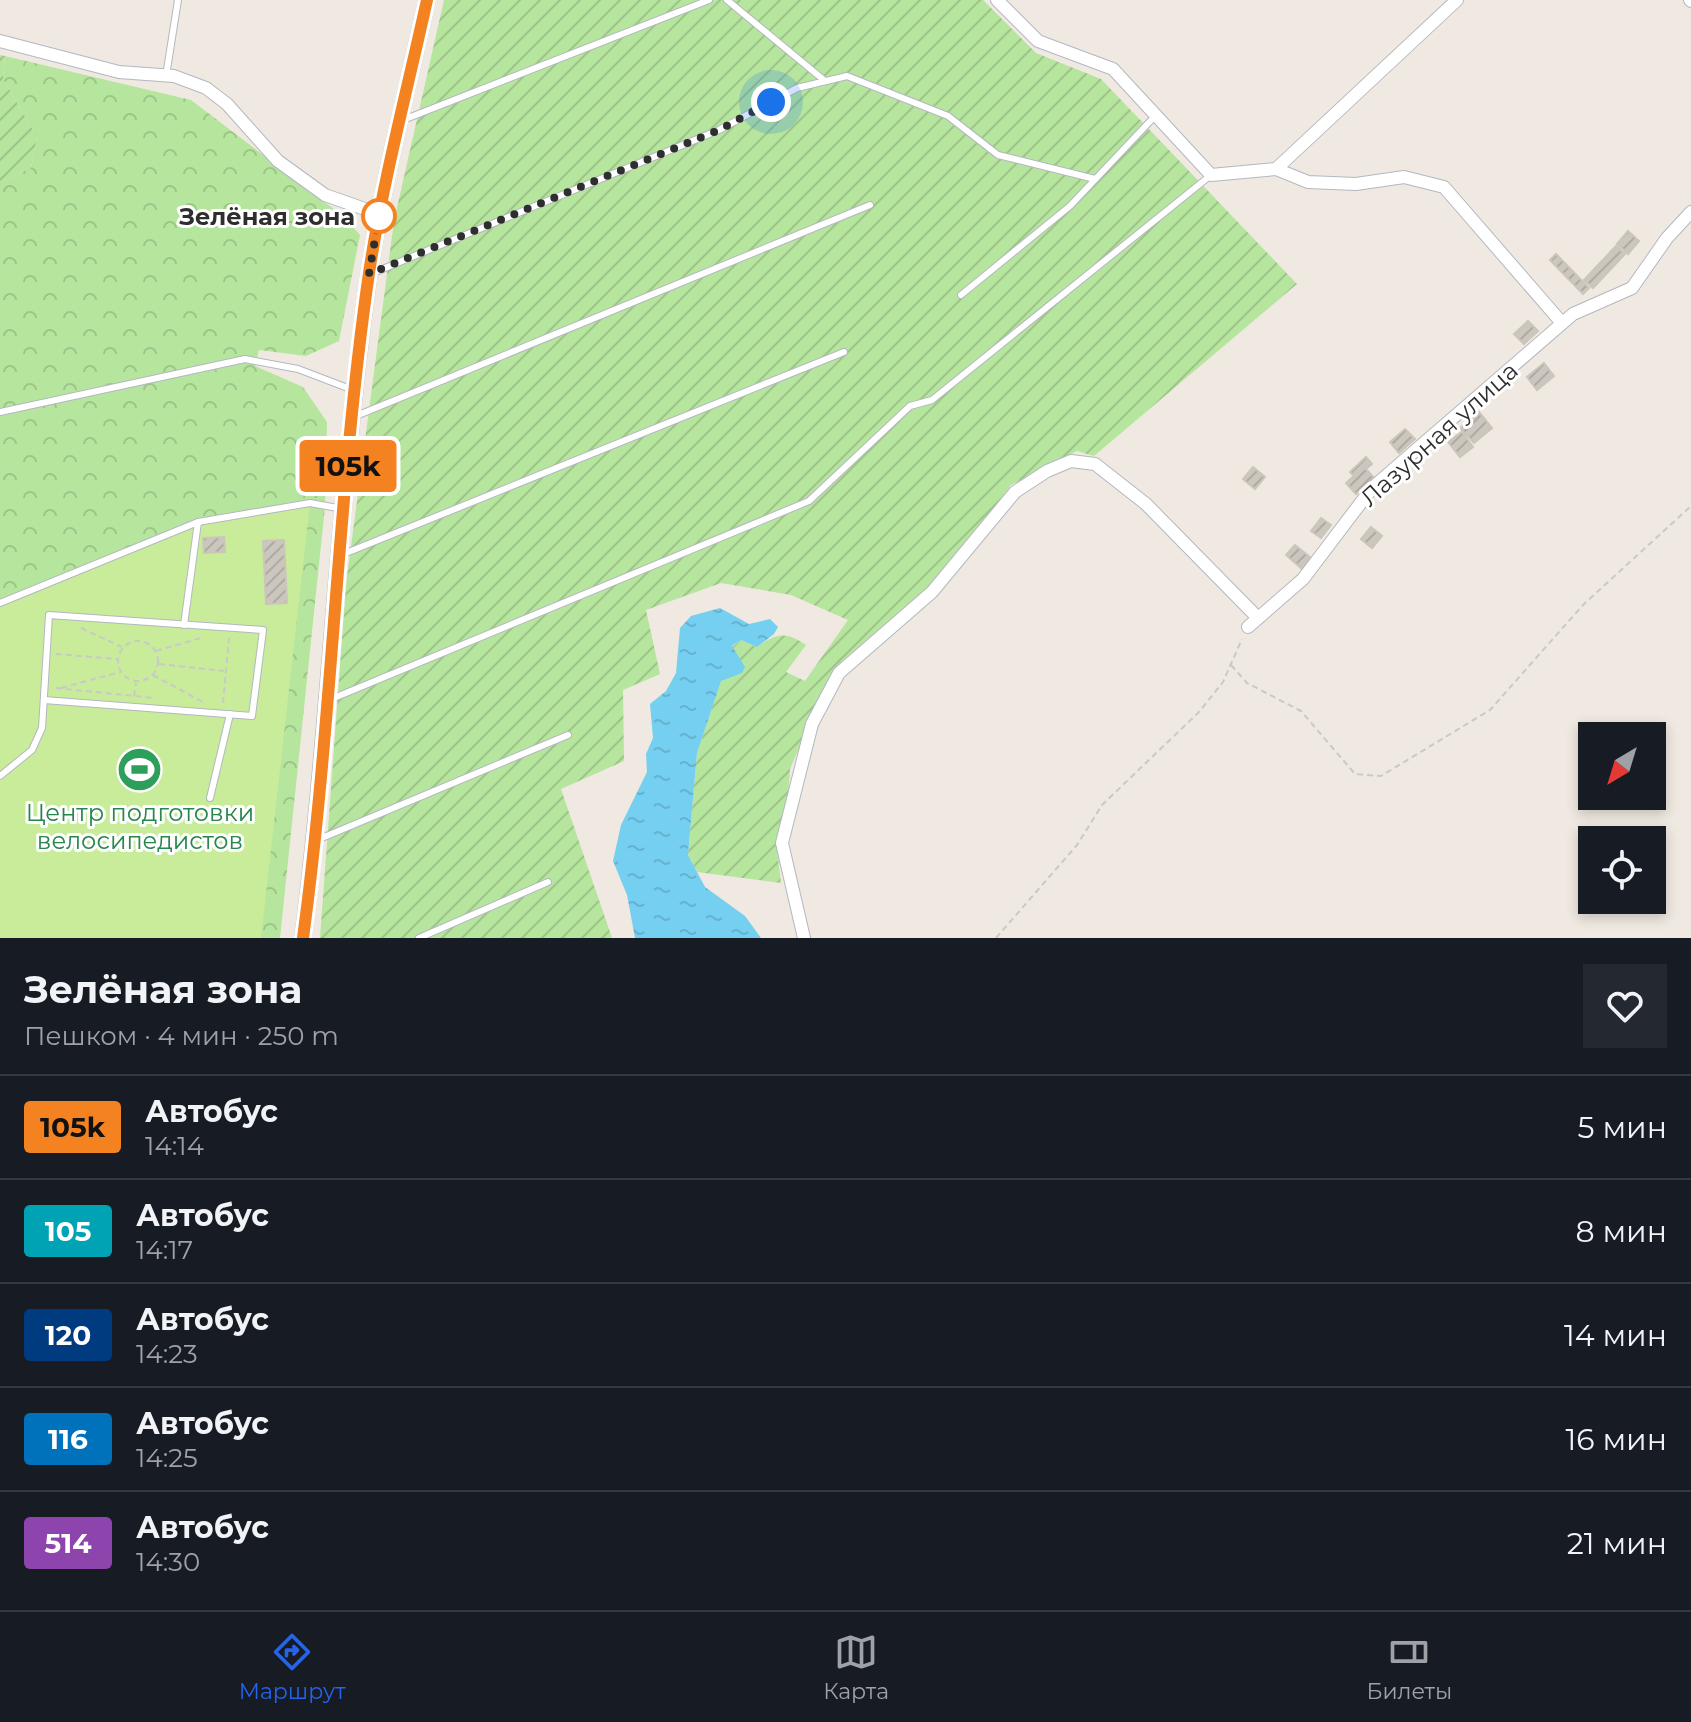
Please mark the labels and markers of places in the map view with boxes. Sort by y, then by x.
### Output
marker: Зелёная зона [362,199,396,233]
place label: Зелёная зона [178,202,355,231]
sports icon: Центр подготовки велосипедистов [116,746,164,794]
place label: Центр подготовки велосипедистов [26,798,254,855]

